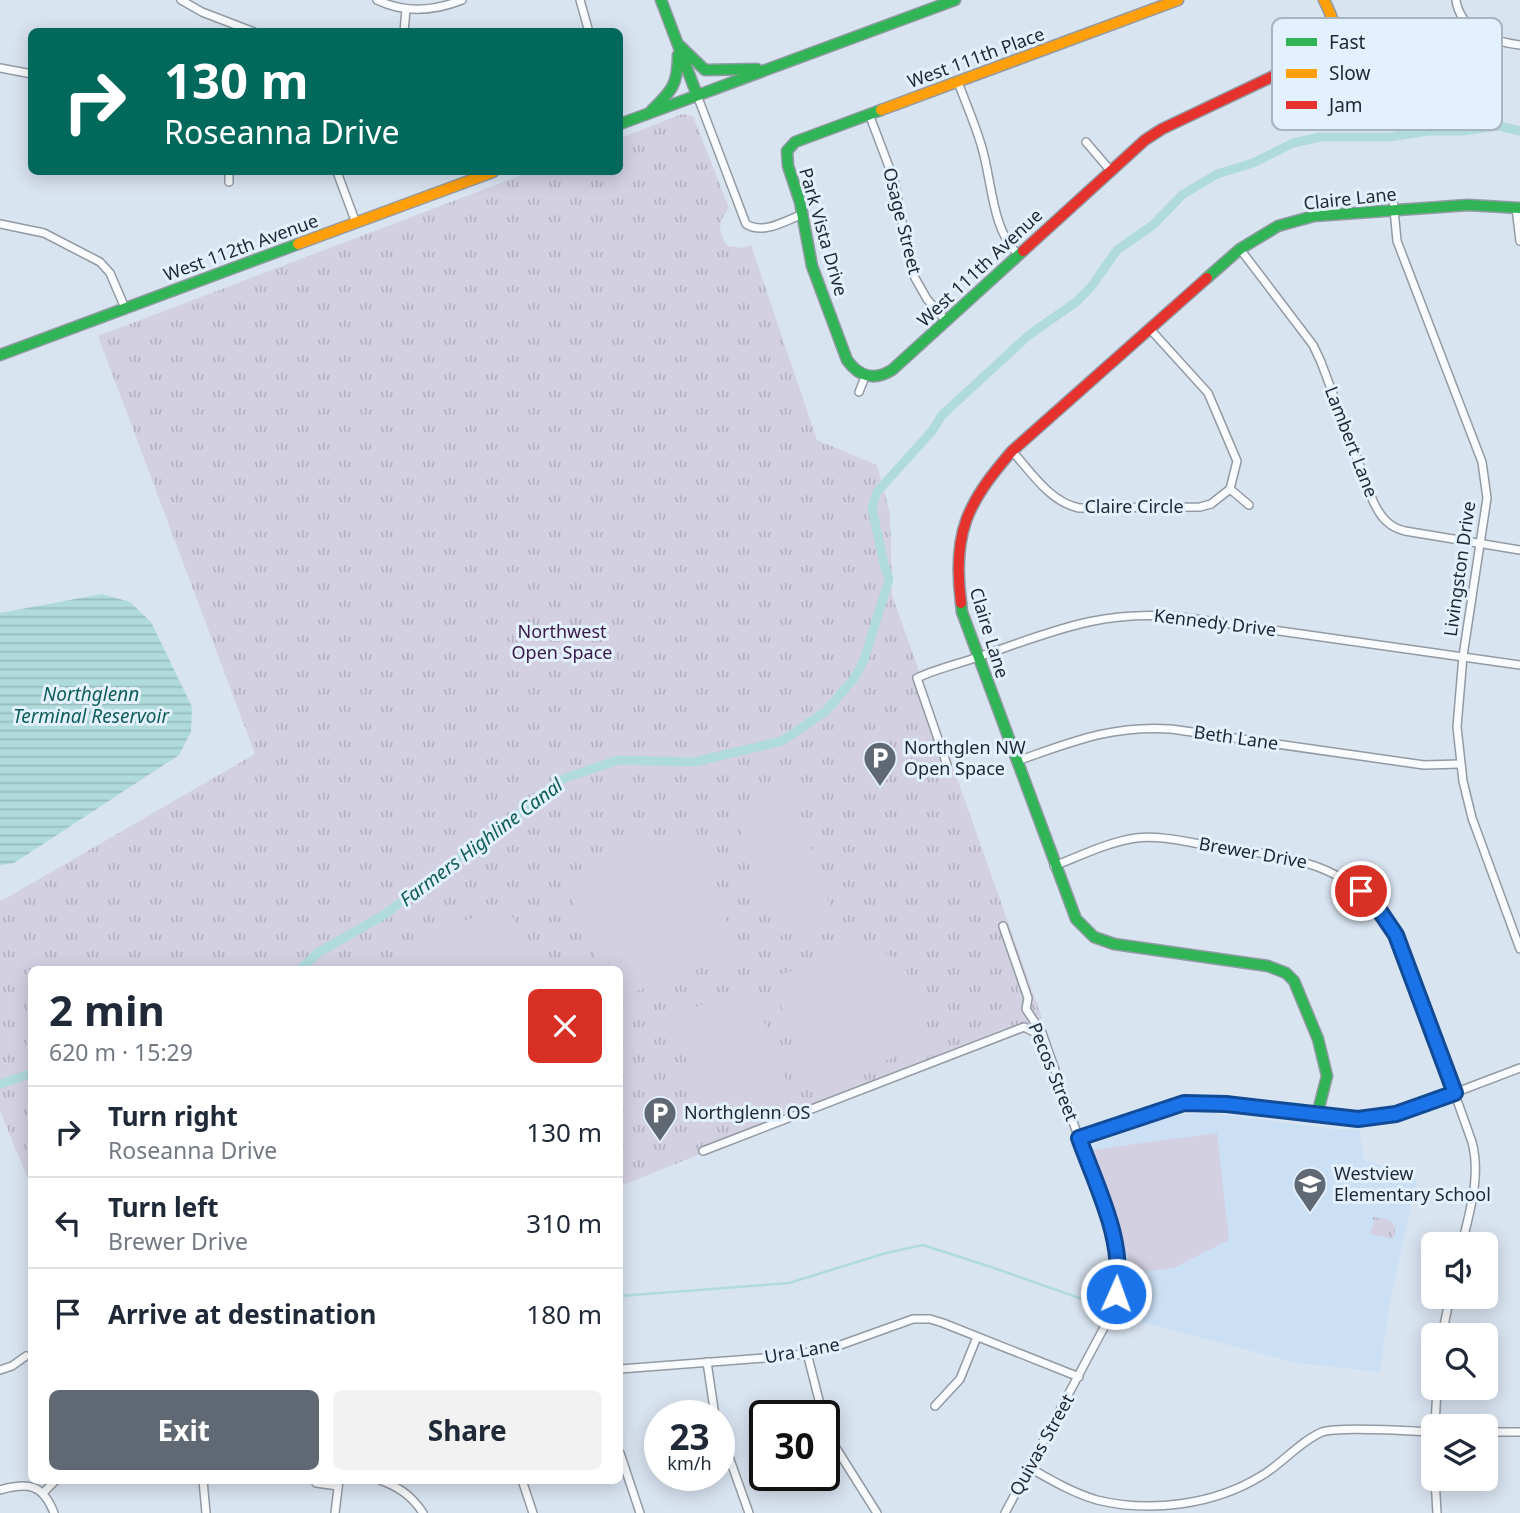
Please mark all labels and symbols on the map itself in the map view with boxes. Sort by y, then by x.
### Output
legend [1272,18,1502,130]
street label: West 111th Place [904,21,1047,93]
text: Fast [1329,29,1366,55]
text: Slow [1329,60,1370,86]
text: Jam [1327,92,1363,118]
street label: Park Vista Drive [794,165,854,299]
street label: Osage Street [878,165,928,277]
street label: Claire Lane [1302,181,1398,215]
street label: West 111th Avenue [912,203,1047,332]
street label: West 112th Avenue [160,208,321,286]
street label: Lambert Lane [1320,383,1384,501]
street label: Claire Circle [1084,494,1184,518]
street label: Livingston Drive [1438,500,1480,638]
street label: Claire Lane [965,584,1015,681]
street label: Kennedy Drive [1153,603,1278,641]
park label: Northwest Open Space [512,619,612,664]
water label: Northglenn Terminal Reservoir [13,681,170,729]
street label: Beth Lane [1192,719,1280,755]
place label: Northglen NW Open Space [904,735,1026,780]
parking icon: Northglen NW Open Space [861,739,899,788]
water label: Farmers Highline Canal [394,771,569,912]
street label: Brewer Drive [1197,831,1309,873]
pin [1331,861,1391,921]
street label: Pecos Street [1023,1019,1085,1125]
parking icon: Northglenn OS [641,1094,679,1143]
place label: Northglenn OS [684,1100,810,1124]
place label: Westview Elementary School [1334,1161,1491,1206]
school or university icon: Westview Elementary School [1291,1165,1329,1214]
position arrow [1079,1257,1153,1331]
street label: Ura Lane [762,1332,841,1368]
street label: Quivas Street [1003,1389,1079,1500]
speed limit sign: 30 [749,1400,840,1491]

